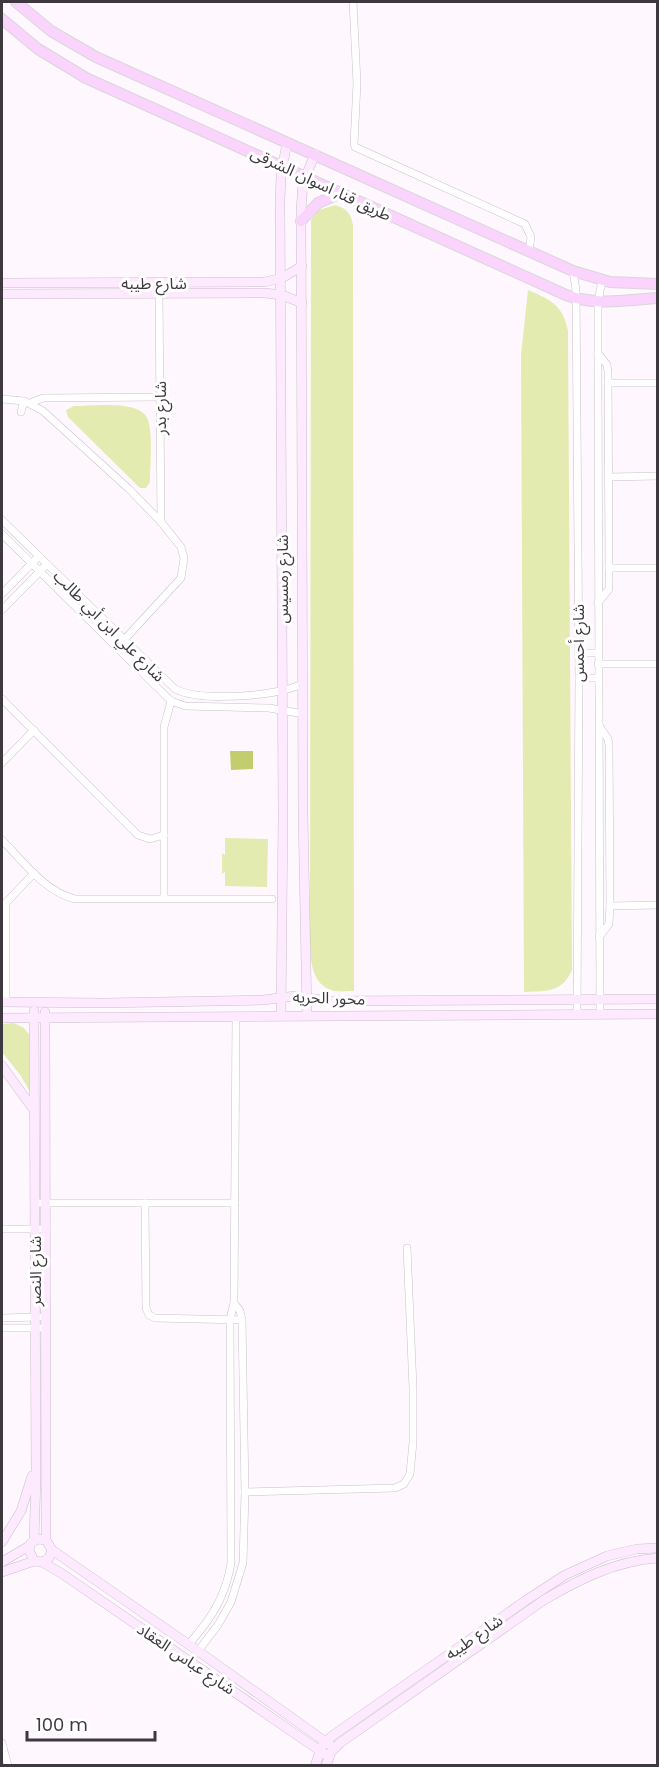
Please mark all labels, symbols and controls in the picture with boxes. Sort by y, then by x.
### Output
street label: طريق قنا, اسوان الشرقى [247,141,395,227]
street label: شارع طيبه [121,272,187,296]
street label: شارع بدر [149,381,173,436]
street label: شارع رمسيس [271,535,295,623]
street label: شارع علي ابن أبي طالب [47,565,170,688]
street label: شارع أحمس [567,604,591,682]
street label: محور الحريه [292,985,366,1011]
street label: شارع النصر [24,1236,48,1307]
street label: شارع طيبه [441,1609,508,1666]
street label: شارع عباس العقاد [132,1618,240,1701]
scale bar [27,1704,154,1742]
text: 100 m [36,1712,88,1737]

